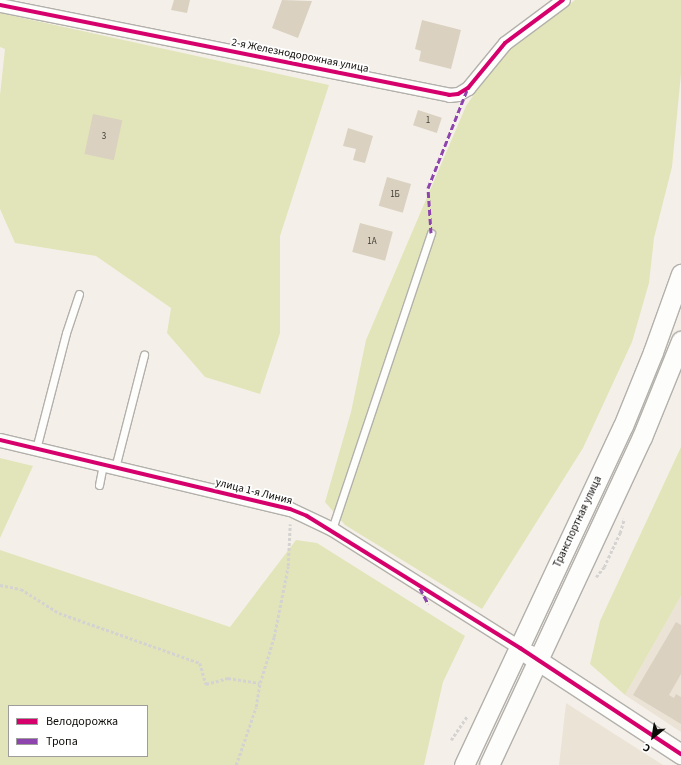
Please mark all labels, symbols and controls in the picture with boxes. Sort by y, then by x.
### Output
street label: 2-я Железнодорожная улица [230,36,370,76]
house number: 1 [426,116,430,126]
house number: 3 [102,132,106,142]
house number: 1Б [390,190,400,200]
house number: 1А [367,237,377,247]
street label: Транспортная улица [551,474,605,570]
street label: улица 1-я Линия [214,476,294,508]
legend [8,705,148,757]
text: Велодорожка [46,713,118,730]
north arrow [633,717,673,757]
text: Тропа [46,733,78,750]
text: С [640,740,653,756]

